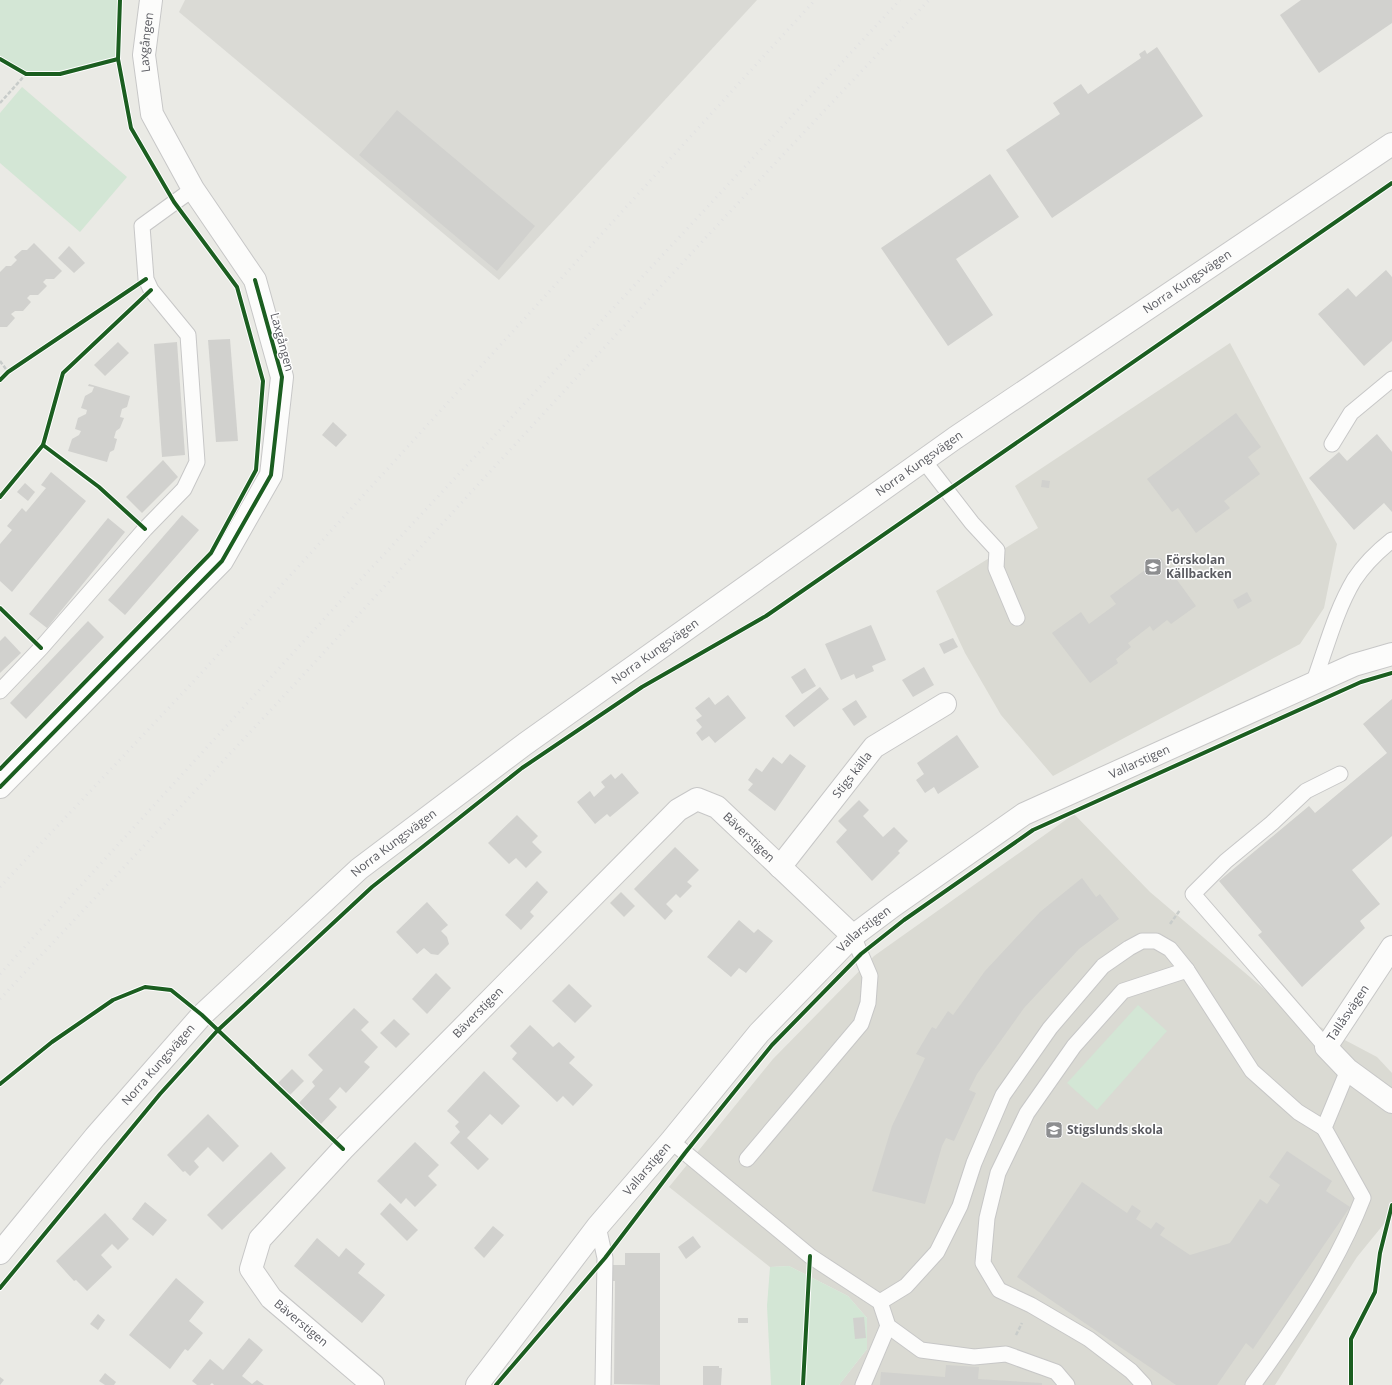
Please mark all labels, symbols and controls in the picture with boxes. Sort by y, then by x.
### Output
street label: Laxgången [135,11,157,73]
street label: Norra Kungsvägen [1139,245,1235,317]
street label: Laxgången [266,311,299,373]
street label: Norra Kungsvägen [872,426,966,500]
place label: Förskolan Källbacken [1166,551,1232,582]
school or university icon: Förskolan Källbacken [1143,557,1163,577]
street label: Norra Kungsvägen [608,614,702,688]
street label: Vallarstigen [1106,740,1172,783]
street label: Stigs källa [828,748,875,801]
street label: Norra Kungsvägen [347,805,440,881]
street label: Bäverstigen [719,808,779,866]
street label: Vallarstigen [833,902,894,956]
street label: Tallåsvägen [1322,981,1373,1044]
street label: Bäverstigen [448,983,507,1041]
street label: Norra Kungsvägen [117,1020,198,1109]
school or university icon: Stigslunds skola [1044,1120,1064,1140]
place label: Stigslunds skola [1067,1121,1163,1138]
street label: Vallarstigen [619,1138,674,1199]
street label: Bäverstigen [271,1295,332,1350]

